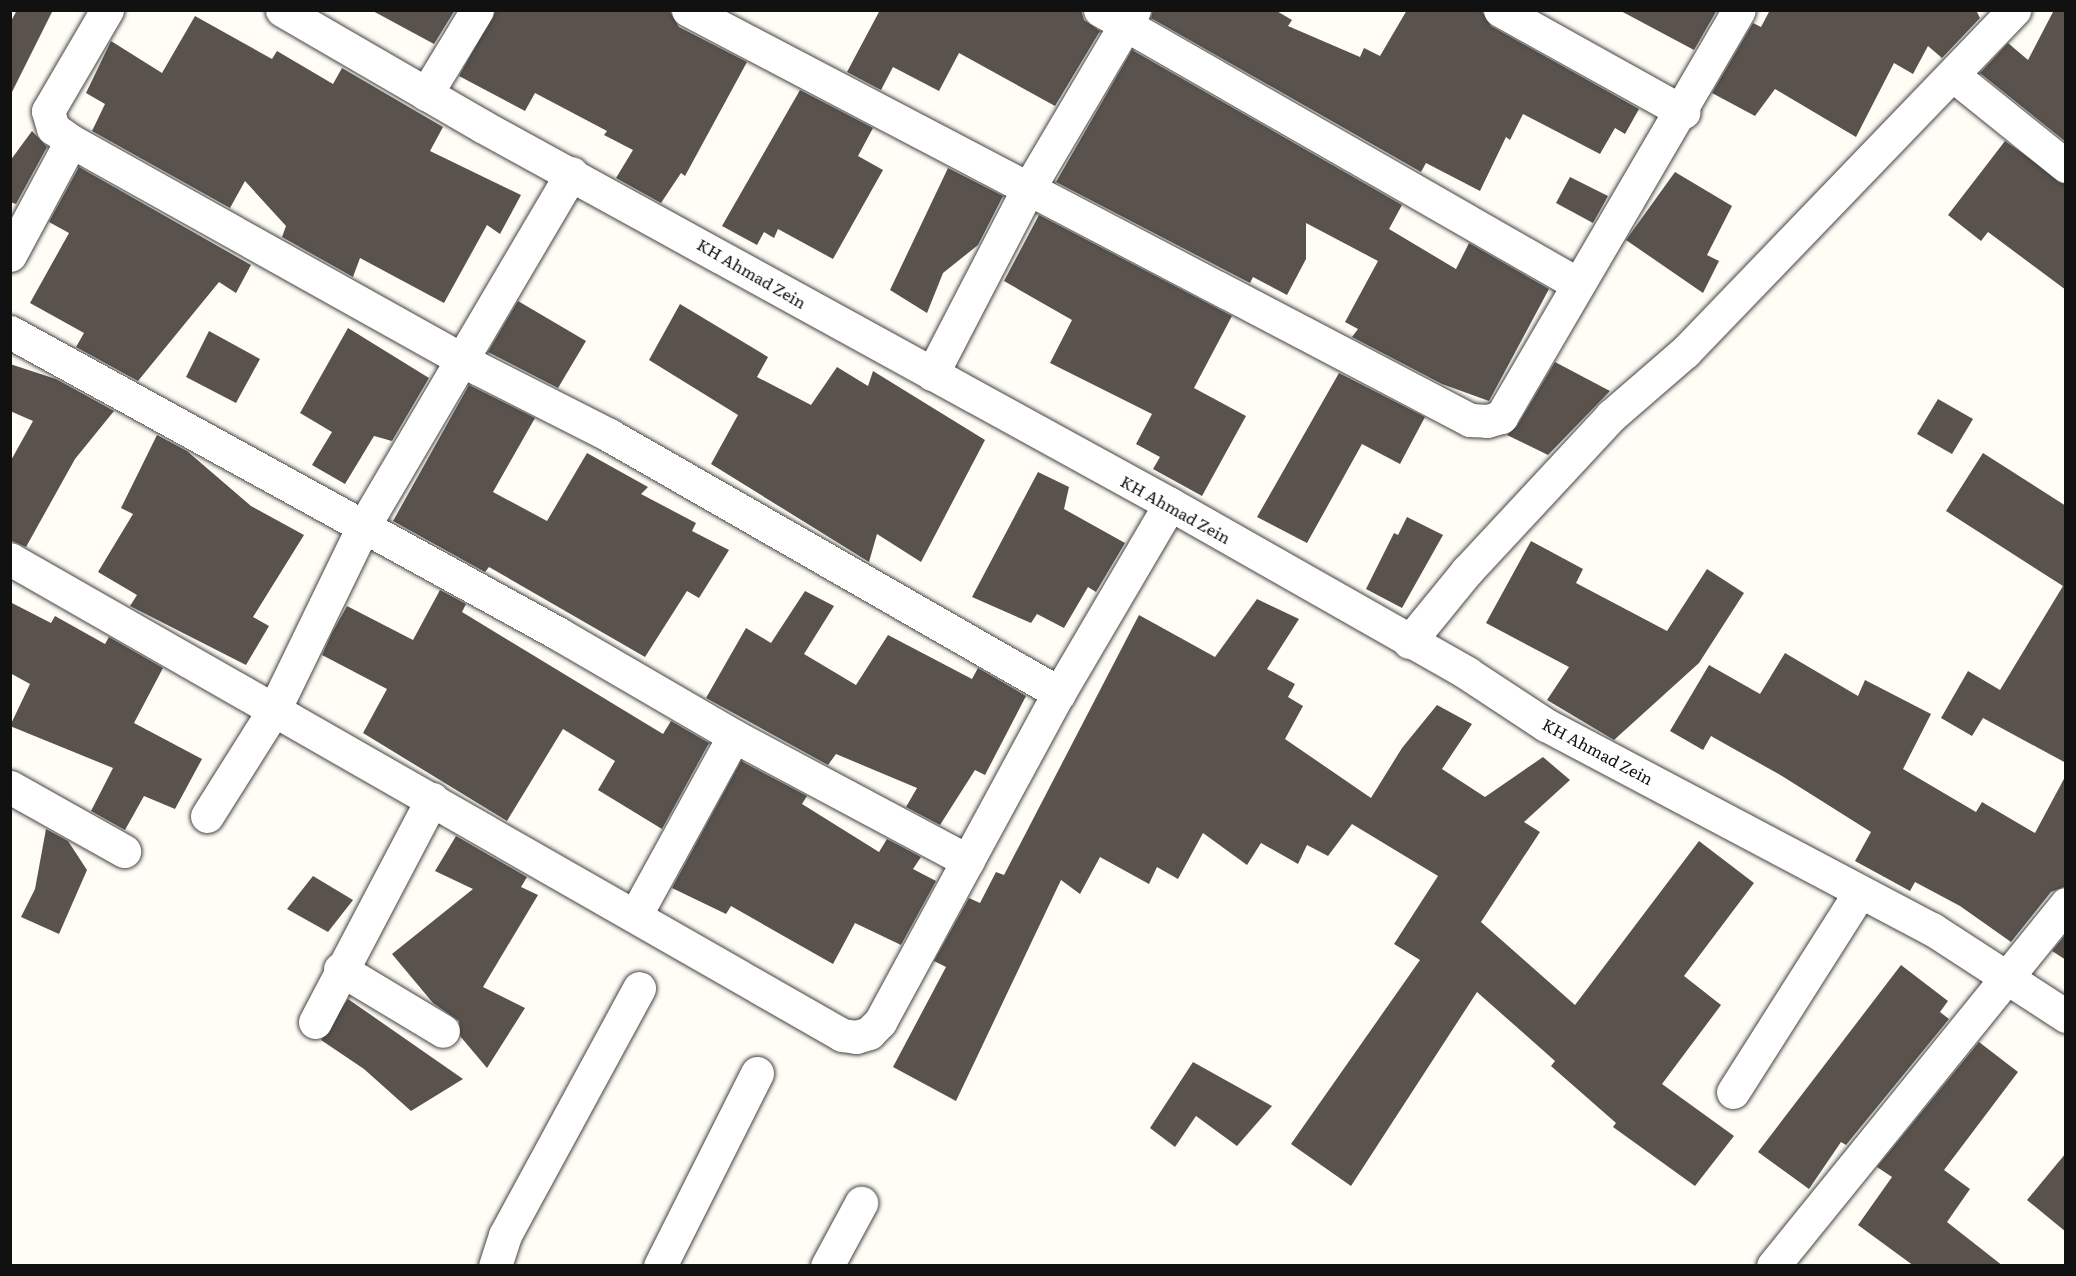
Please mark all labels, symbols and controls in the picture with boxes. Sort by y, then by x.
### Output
street label: KH Ahmad Zein [694,234,810,312]
street label: KH Ahmad Zein [1118,471,1234,547]
street label: KH Ahmad Zein [1539,714,1657,788]

